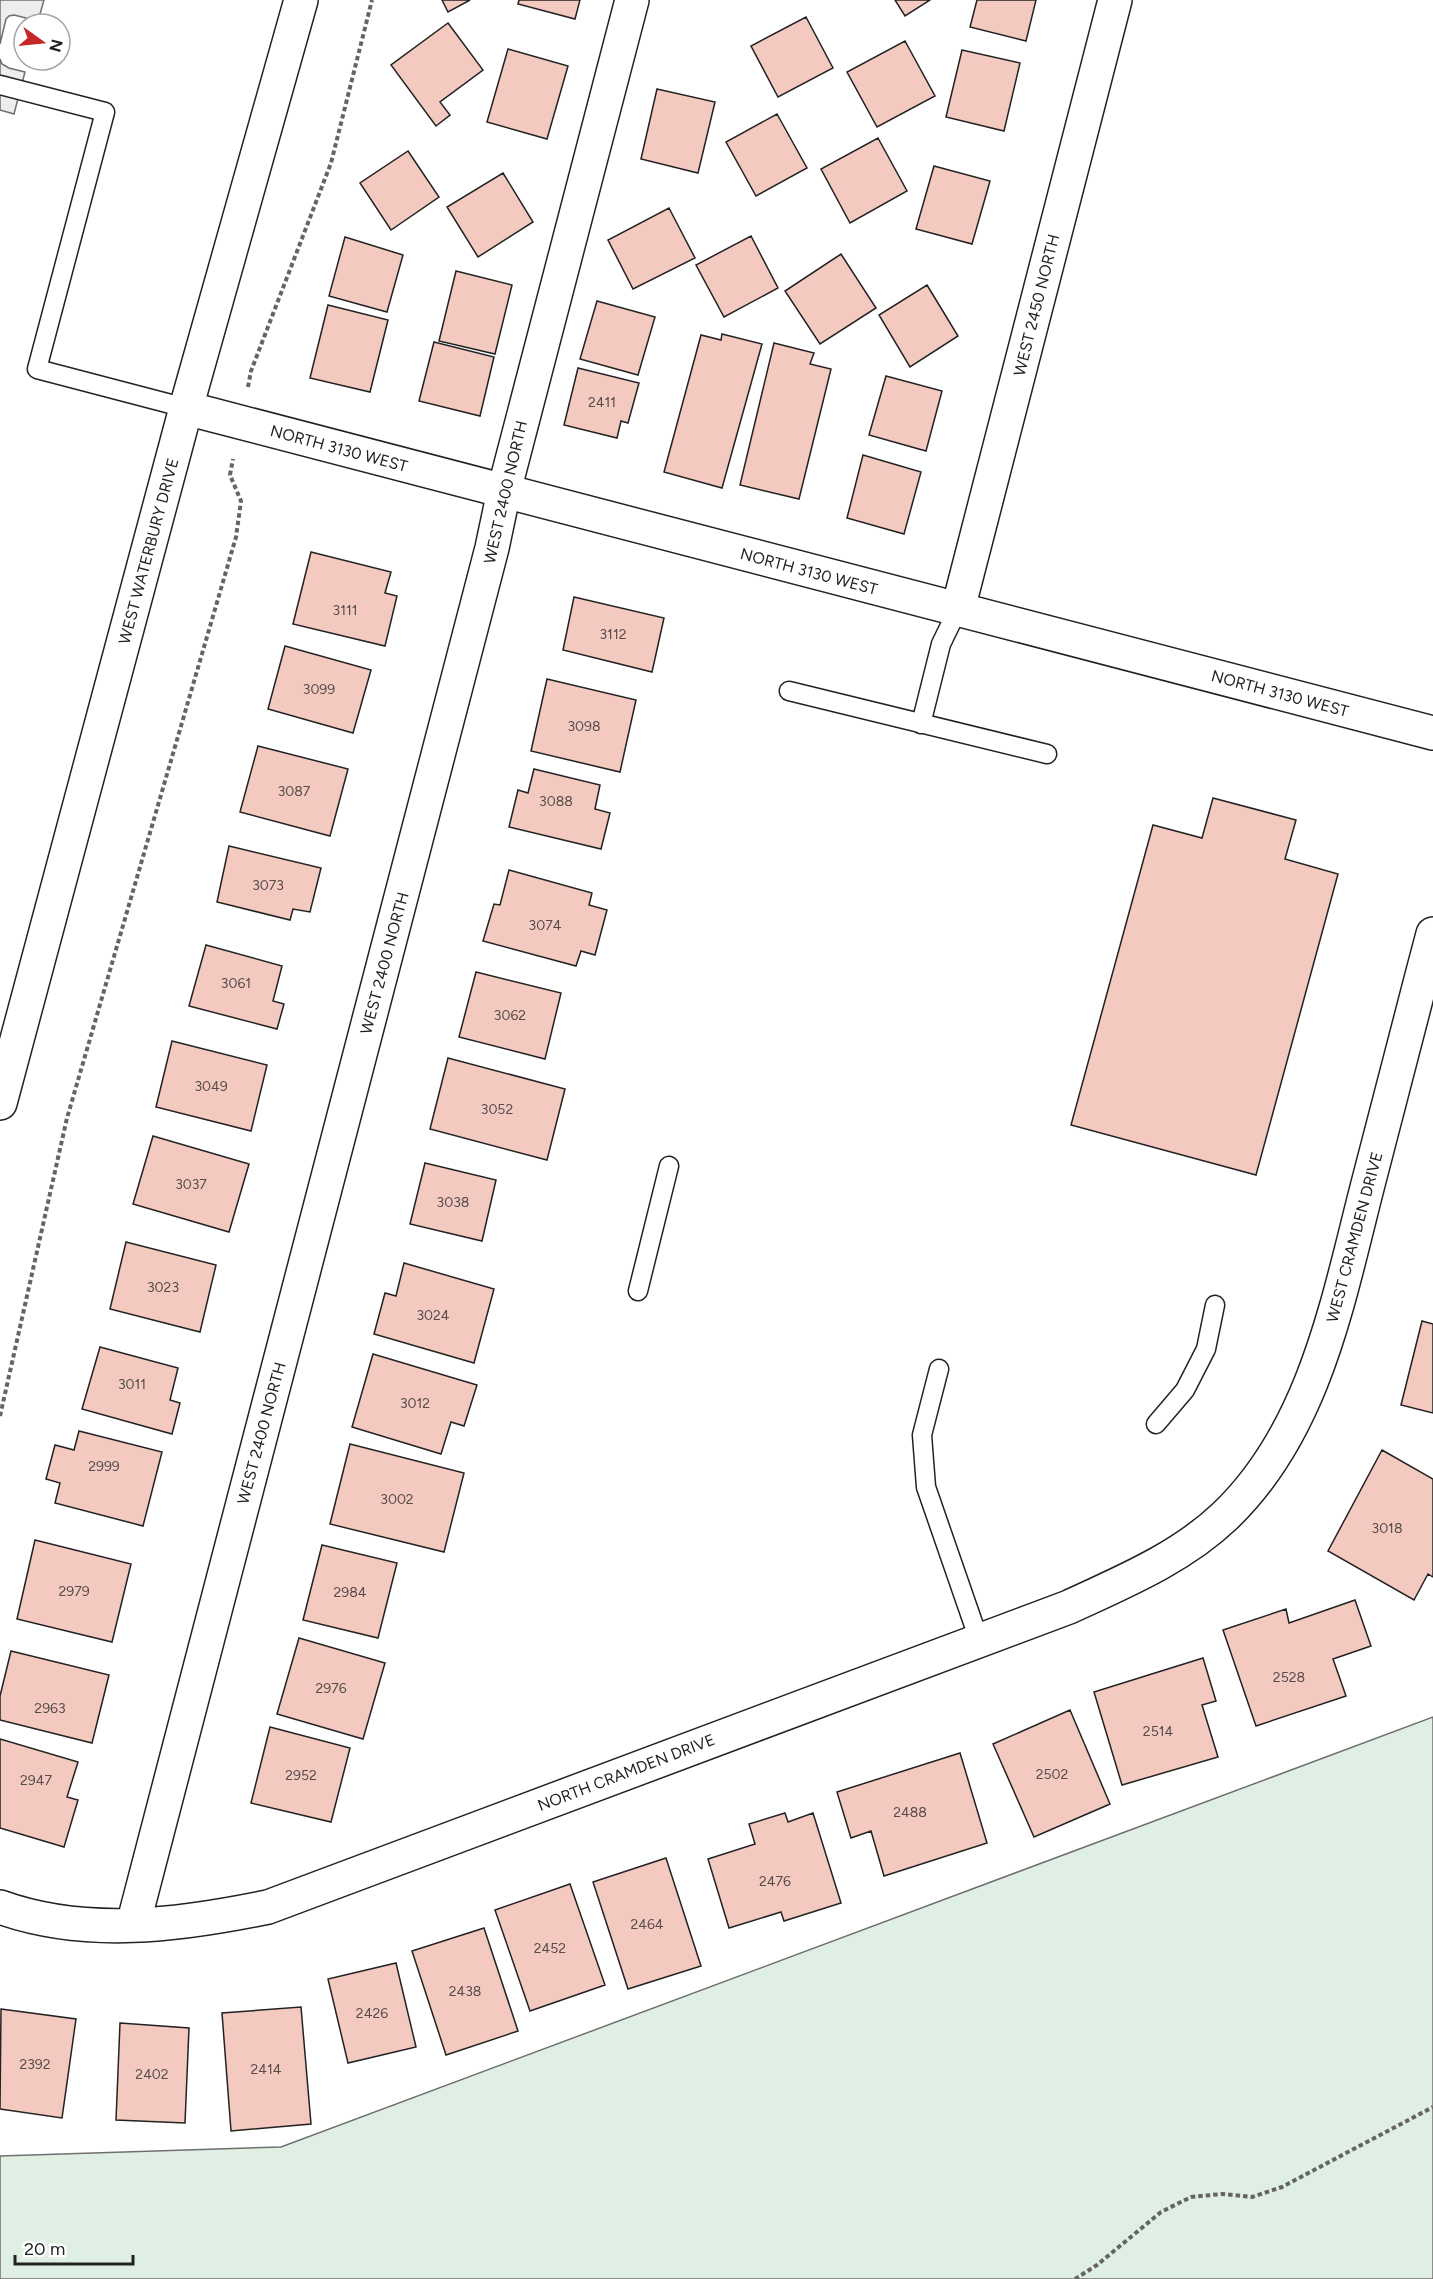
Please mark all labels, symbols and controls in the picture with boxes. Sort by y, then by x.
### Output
north arrow [12,12,72,72]
text: N [45,37,67,54]
street label: WEST 2450 NORTH [1010,232,1063,378]
house number: 2411 [588,394,616,411]
street label: WEST 2400 NORTH [480,419,531,566]
street label: NORTH 3130 WEST [268,421,410,476]
street label: WEST WATERBURY DRIVE [114,456,182,646]
street label: NORTH 3130 WEST [738,544,880,599]
house number: 3111 [333,602,357,619]
house number: 3112 [599,626,627,643]
street label: NORTH 3130 WEST [1209,666,1351,721]
house number: 3099 [303,681,335,698]
house number: 3098 [567,718,601,735]
house number: 3087 [278,783,311,800]
house number: 3088 [539,793,573,810]
house number: 3073 [252,877,284,894]
street label: WEST 2400 NORTH [356,890,413,1036]
house number: 3074 [529,917,562,934]
house number: 3061 [221,975,251,992]
house number: 3062 [494,1007,526,1024]
house number: 3049 [194,1078,228,1095]
house number: 3052 [481,1101,513,1118]
street label: WEST CRAMDEN DRIVE [1323,1150,1386,1325]
house number: 3037 [175,1176,207,1193]
house number: 3038 [437,1194,469,1211]
house number: 3023 [147,1279,179,1296]
house number: 3024 [416,1307,450,1324]
street label: WEST 2400 NORTH [233,1360,290,1506]
house number: 3011 [118,1376,146,1393]
house number: 3012 [400,1395,430,1412]
house number: 2999 [88,1458,120,1475]
house number: 3002 [380,1491,414,1508]
house number: 3018 [1372,1520,1402,1537]
house number: 2979 [58,1583,90,1600]
house number: 2984 [333,1584,367,1601]
house number: 2528 [1273,1669,1305,1686]
house number: 2976 [315,1680,347,1697]
house number: 2963 [34,1700,66,1717]
house number: 2514 [1143,1723,1173,1740]
street label: NORTH CRAMDEN DRIVE [535,1730,717,1815]
house number: 2502 [1036,1766,1068,1783]
house number: 2952 [285,1767,317,1784]
house number: 2947 [20,1772,52,1789]
house number: 2488 [893,1804,927,1821]
house number: 2476 [759,1873,791,1890]
house number: 2464 [630,1916,664,1933]
house number: 2452 [534,1940,566,1957]
house number: 2438 [449,1983,481,2000]
house number: 2426 [356,2005,388,2022]
house number: 2392 [19,2056,51,2073]
house number: 2414 [251,2061,282,2078]
house number: 2402 [135,2066,169,2083]
scale bar [15,2228,134,2266]
text: 20 m [24,2238,65,2260]

